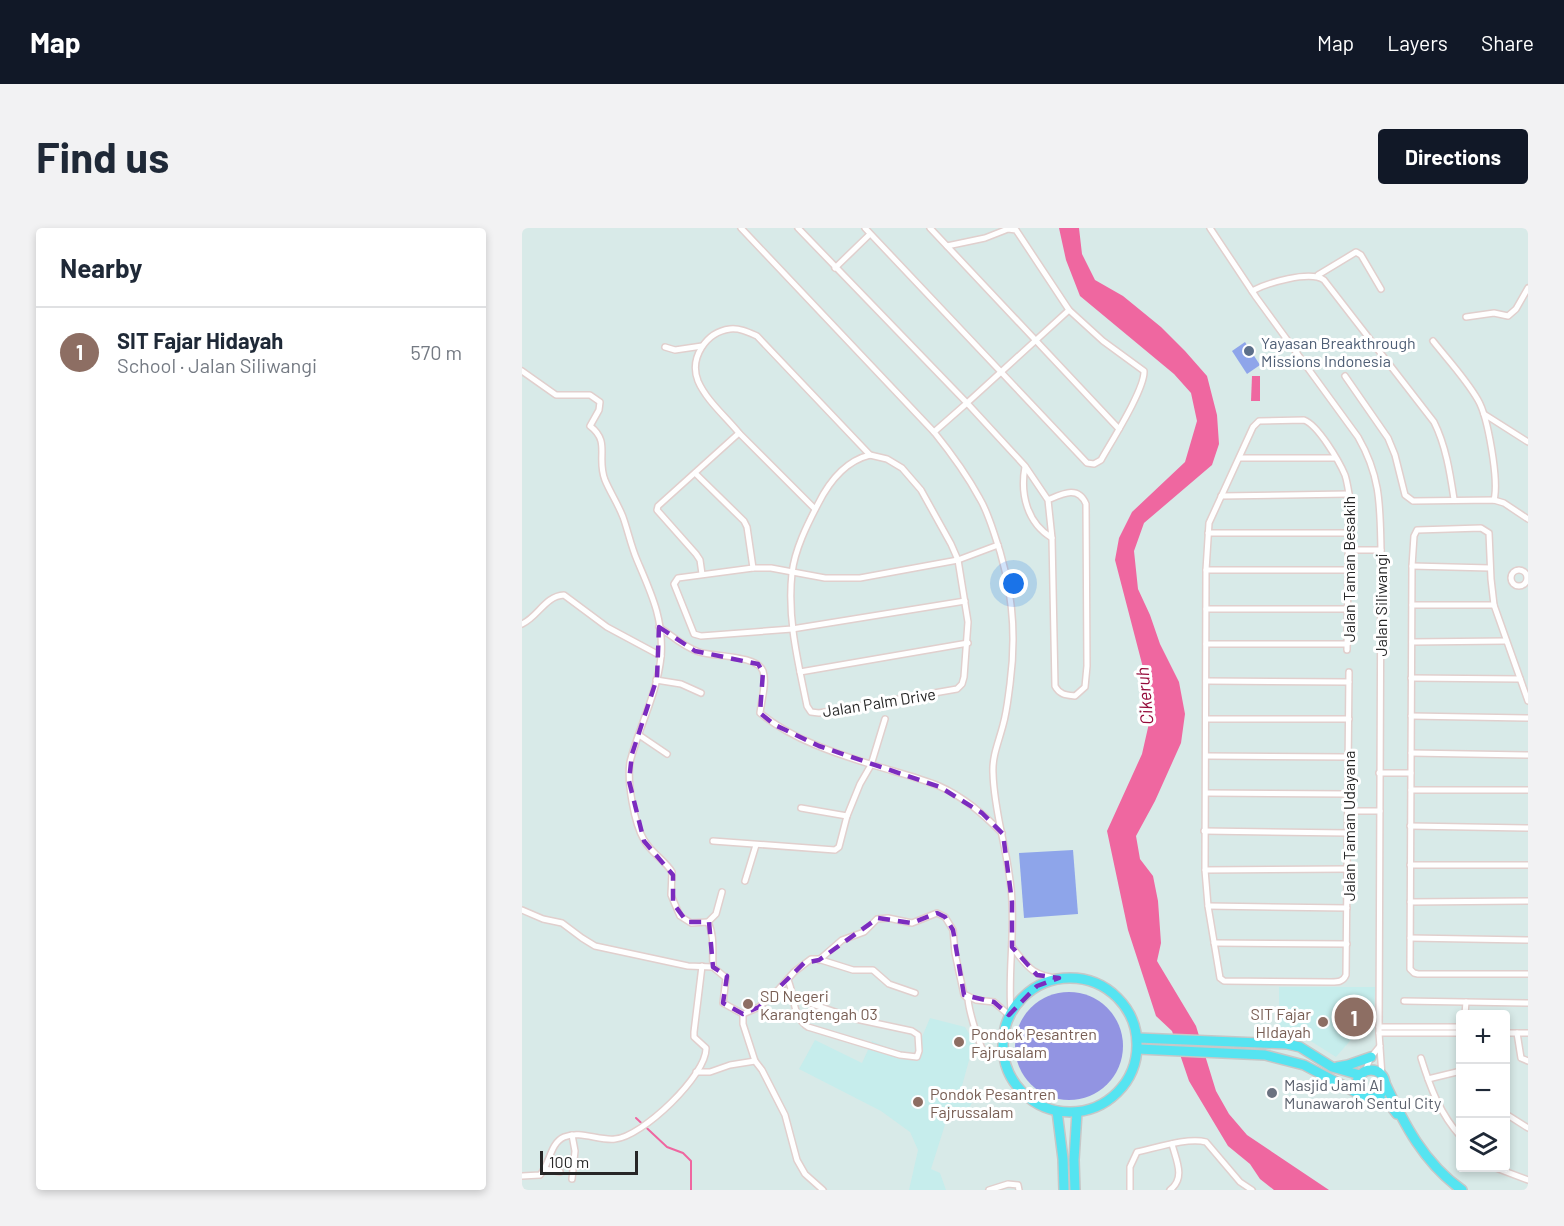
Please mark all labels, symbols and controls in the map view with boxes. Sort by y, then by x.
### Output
text: Map [30,25,81,59]
text: Map [1317,30,1354,55]
text: Layers [1387,30,1448,55]
text: Share [1481,30,1534,55]
button: Directions [1378,129,1528,184]
text: Find us [36,131,169,181]
text: Nearby [60,252,142,283]
text: SIT Fajar Hidayah [117,327,283,353]
place label: Yayasan Breakthrough Missions Indonesia [1261,333,1416,370]
text: 1 [76,340,83,364]
text: 570 m [410,340,462,364]
marker: Yayasan Breakthrough Missions Indonesia [1242,344,1256,358]
text: School · Jalan Siliwangi [117,353,317,377]
street label: Jalan Taman Besakih [1339,496,1358,642]
street label: Jalan Siliwangi [1371,553,1390,657]
your location [999,569,1028,598]
water label: Cikeruh [1131,666,1157,726]
street label: Jalan Palm Drive [821,684,937,720]
street label: Jalan Taman Udayana [1339,751,1358,901]
place label: SD Negeri Karangtengah 03 [760,986,878,1023]
pin: 1 [1334,994,1374,1040]
marker: SD Negeri Karangtengah 03 [741,997,755,1011]
place label: SIT Fajar HIdayah [1251,1004,1311,1041]
map controls [1456,1010,1510,1172]
button: + [1456,1010,1510,1064]
marker: SIT Fajar HIdayah [1316,1015,1330,1029]
place label: Pondok Pesantren Fajrusalam [971,1024,1097,1061]
marker: Pondok Pesantren Fajrusalam [952,1035,966,1049]
button: − [1456,1064,1510,1118]
place label: Masjid Jami Al Munawaroh Sentul City [1284,1075,1442,1112]
place label: Pondok Pesantren Fajrussalam [930,1084,1056,1121]
marker: Masjid Jami Al Munawaroh Sentul City [1265,1086,1279,1100]
marker: Pondok Pesantren Fajrussalam [911,1095,925,1109]
button: layers [1456,1118,1510,1172]
scale bar [540,1148,638,1176]
text: 100 m [549,1152,589,1171]

